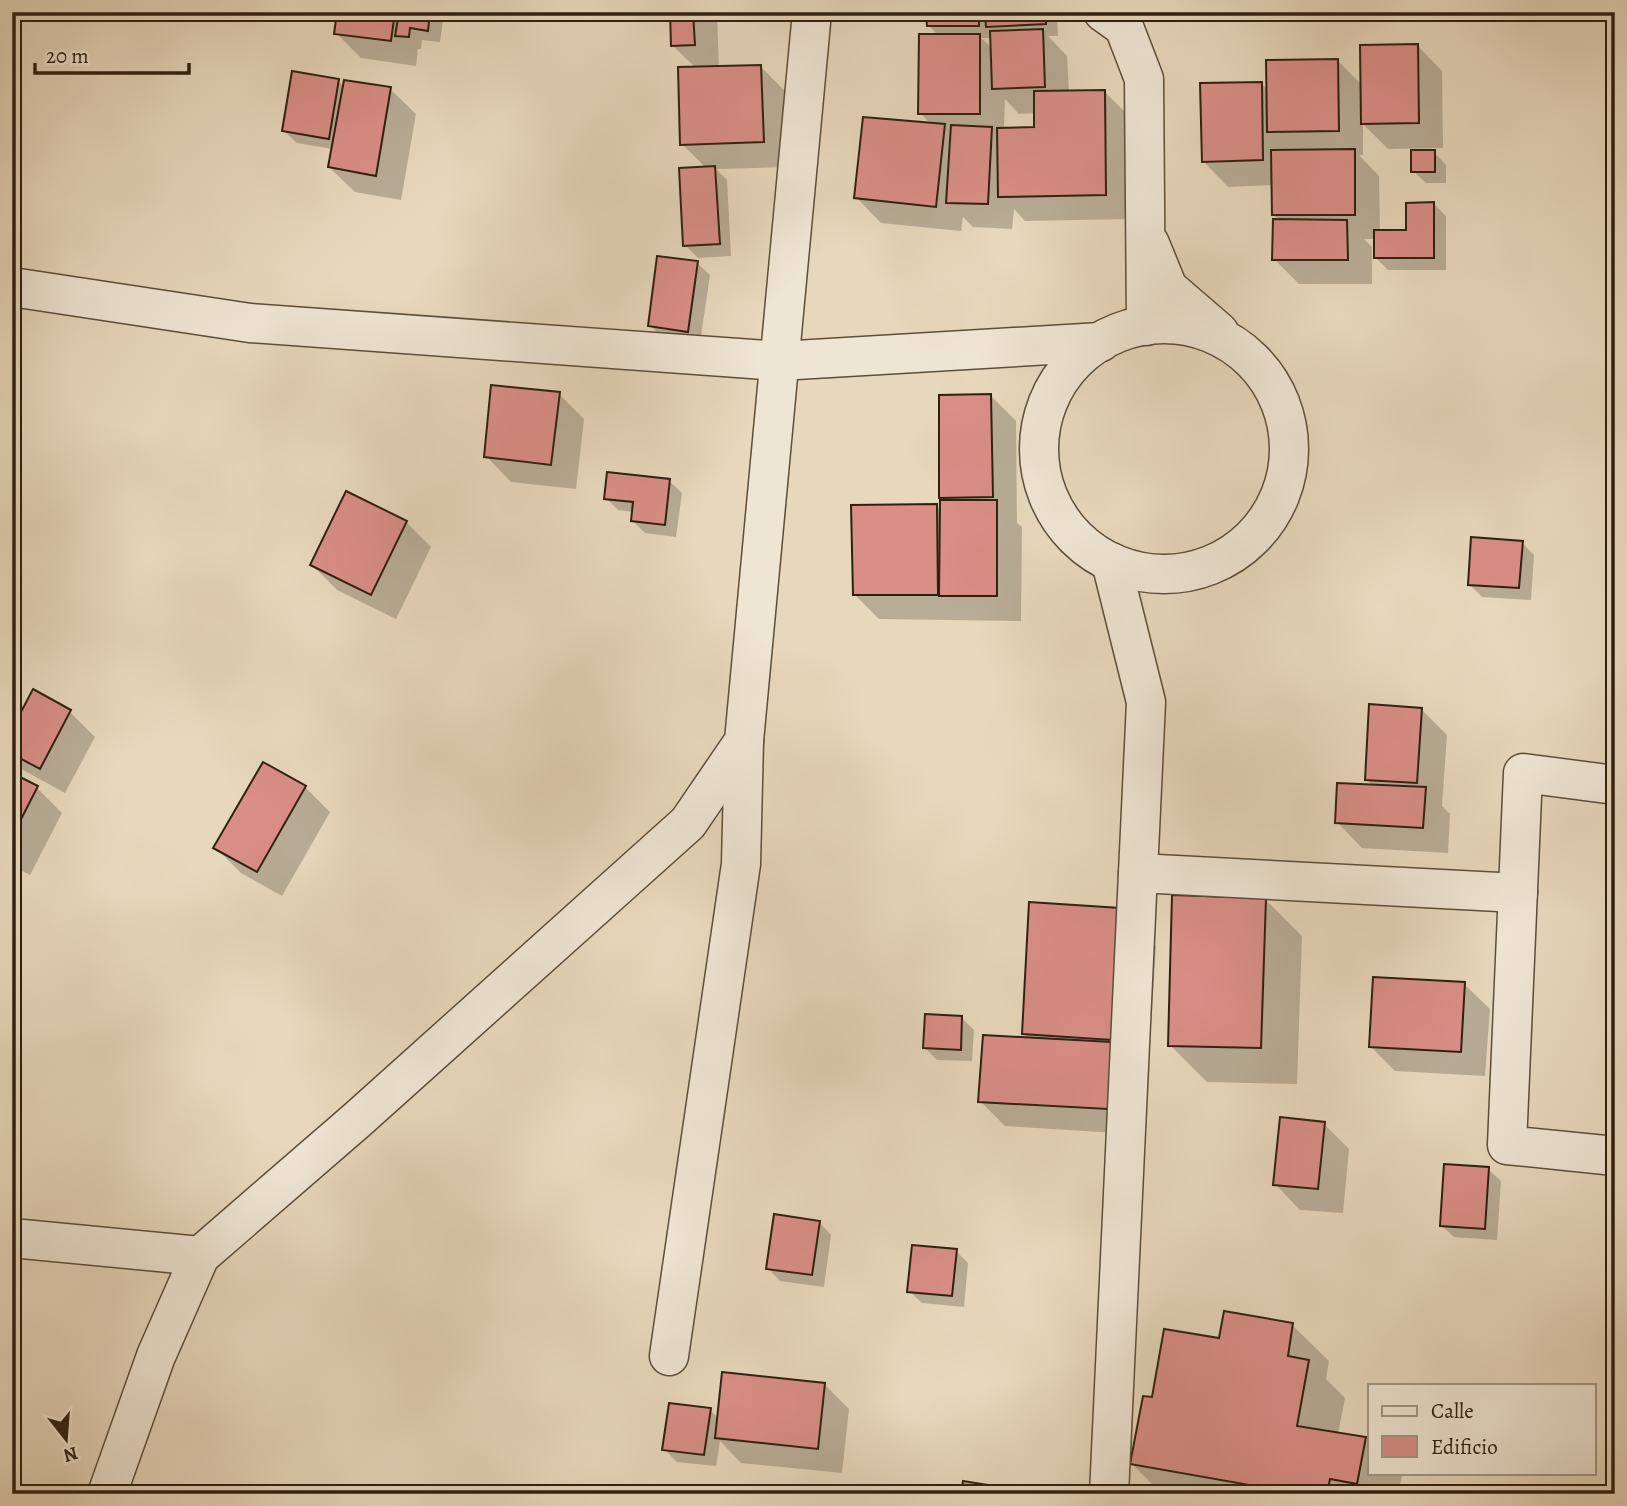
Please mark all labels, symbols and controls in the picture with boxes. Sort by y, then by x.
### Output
scale bar [35,32,189,76]
text: 20 m [46,42,89,70]
legend [1368,1384,1596,1474]
text: Calle [1431,1397,1474,1425]
north arrow [32,1404,102,1474]
text: Edificio [1431,1433,1498,1461]
text: N [60,1440,81,1469]

